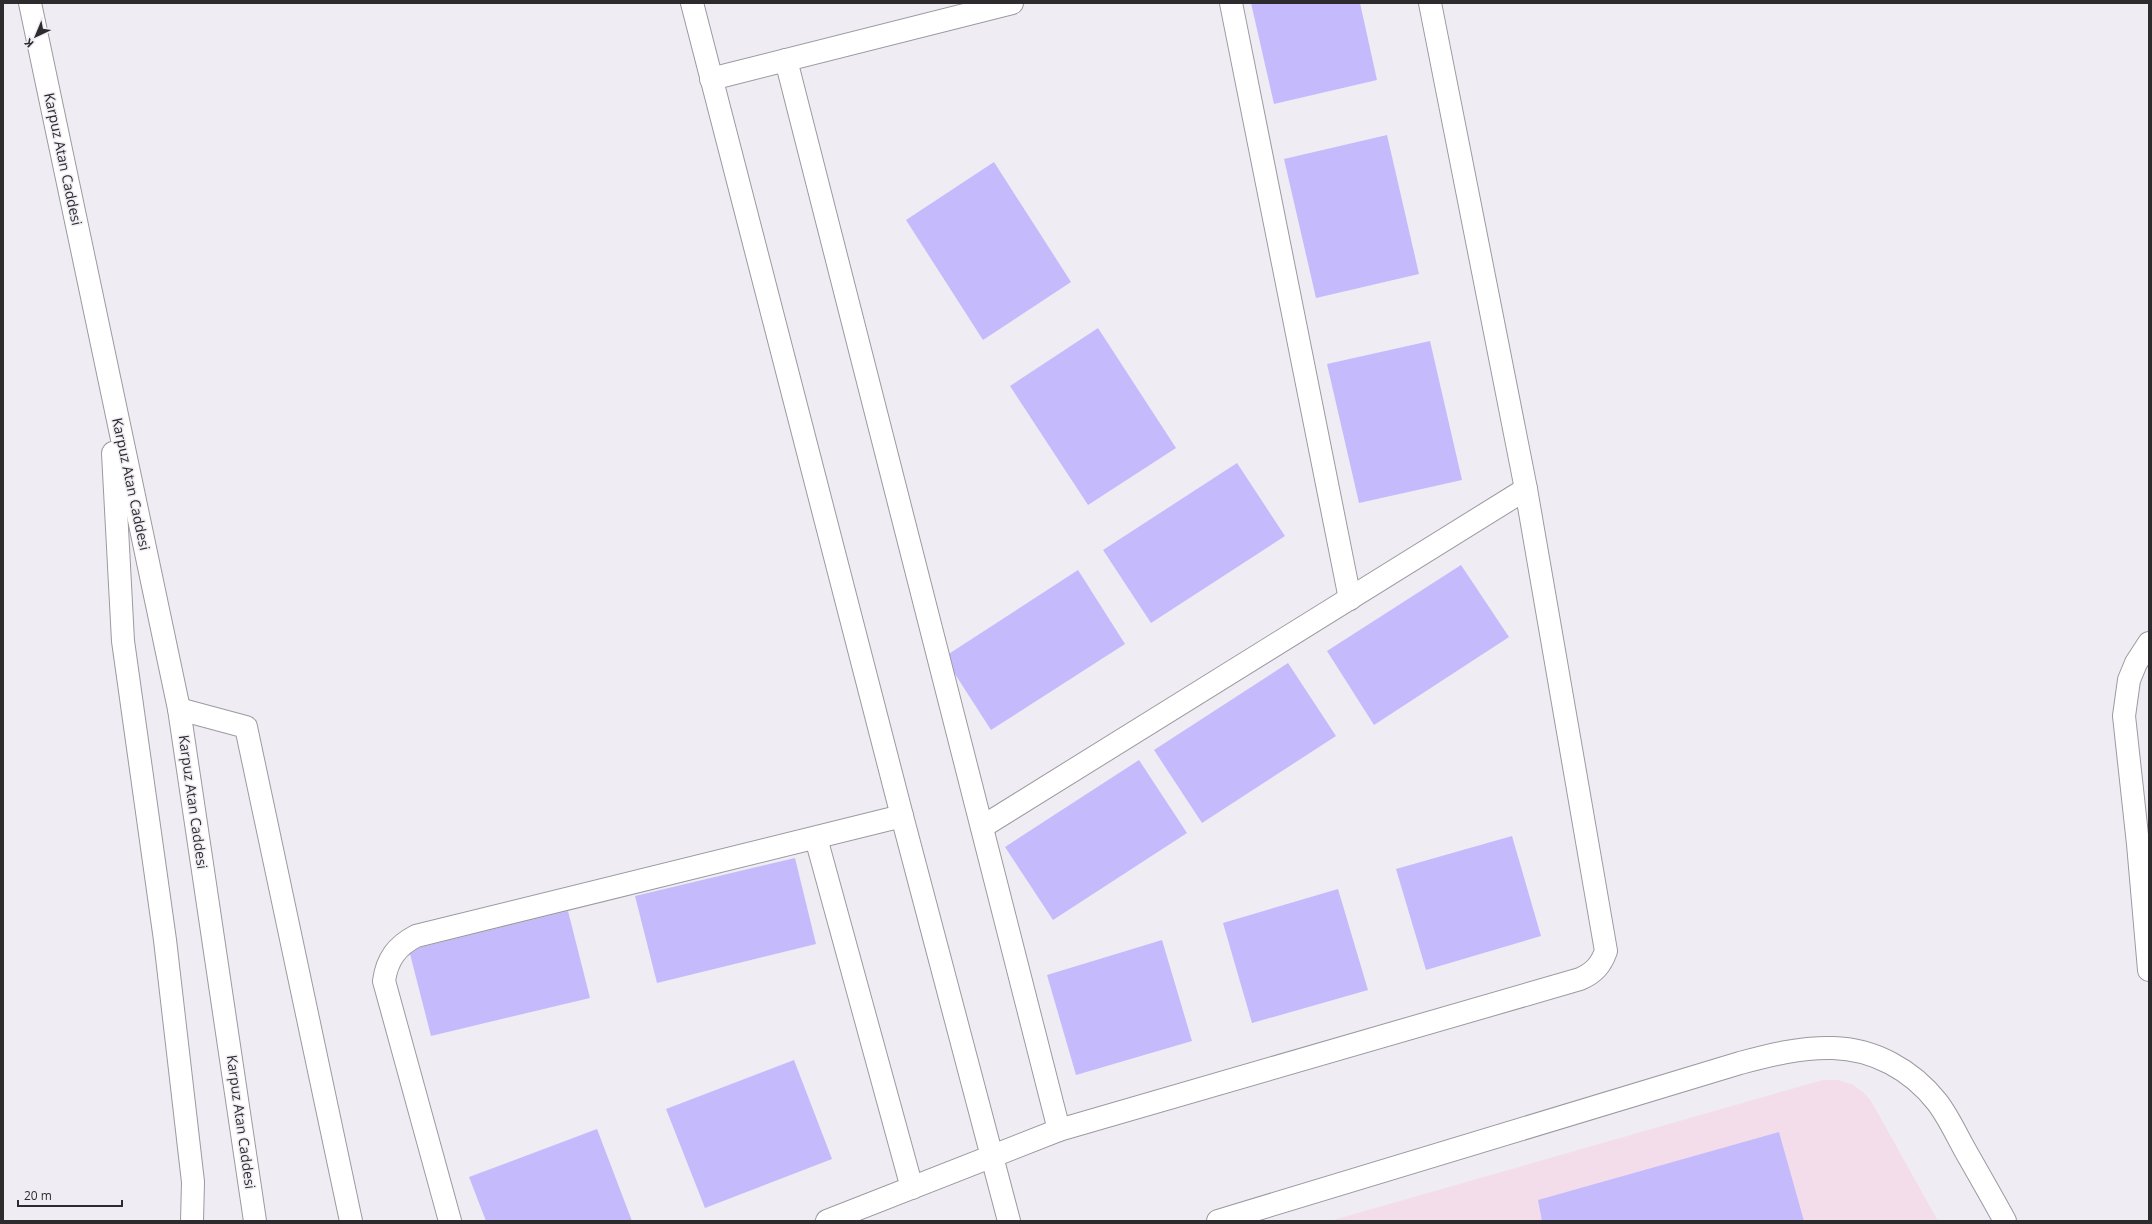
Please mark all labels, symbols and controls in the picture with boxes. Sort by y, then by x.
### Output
north arrow [16,16,56,56]
text: K [20,35,37,51]
street label: Karpuz Atan Caddesi [40,91,87,227]
street label: Karpuz Atan Caddesi [108,416,155,552]
street label: Karpuz Atan Caddesi [175,734,212,870]
street label: Karpuz Atan Caddesi [223,1054,260,1190]
scale bar [18,1182,122,1208]
text: 20 m [24,1187,52,1204]

